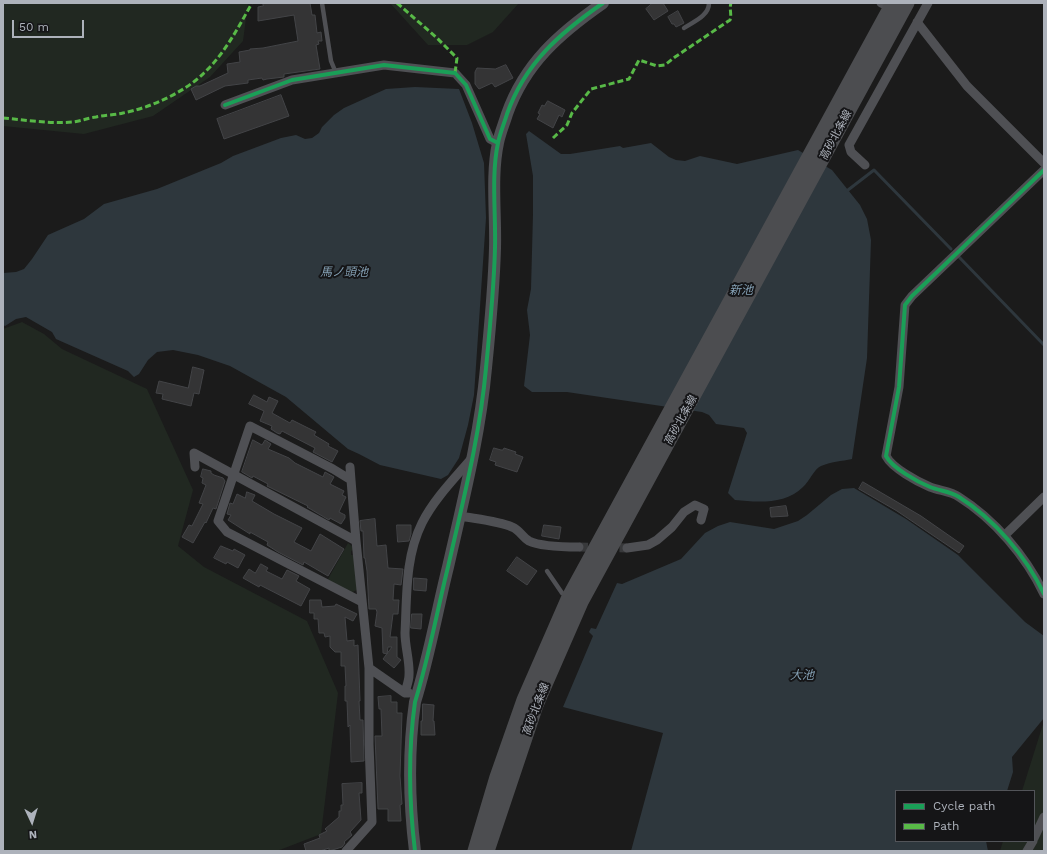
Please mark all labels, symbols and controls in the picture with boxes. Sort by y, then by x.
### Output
scale bar [14,12,86,38]
text: 50 m [19,20,49,34]
street label: 高砂北条線 [817,108,855,162]
water label: 馬ノ頭池 [320,265,368,279]
water label: 新池 [729,283,753,297]
street label: 高砂北条線 [662,393,700,447]
water label: 大池 [790,668,814,682]
street label: 高砂北条線 [520,681,552,737]
legend [895,790,1035,842]
text: Cycle path [933,799,995,813]
north arrow [12,802,52,842]
text: Path [933,819,959,833]
text: N [28,828,37,841]

